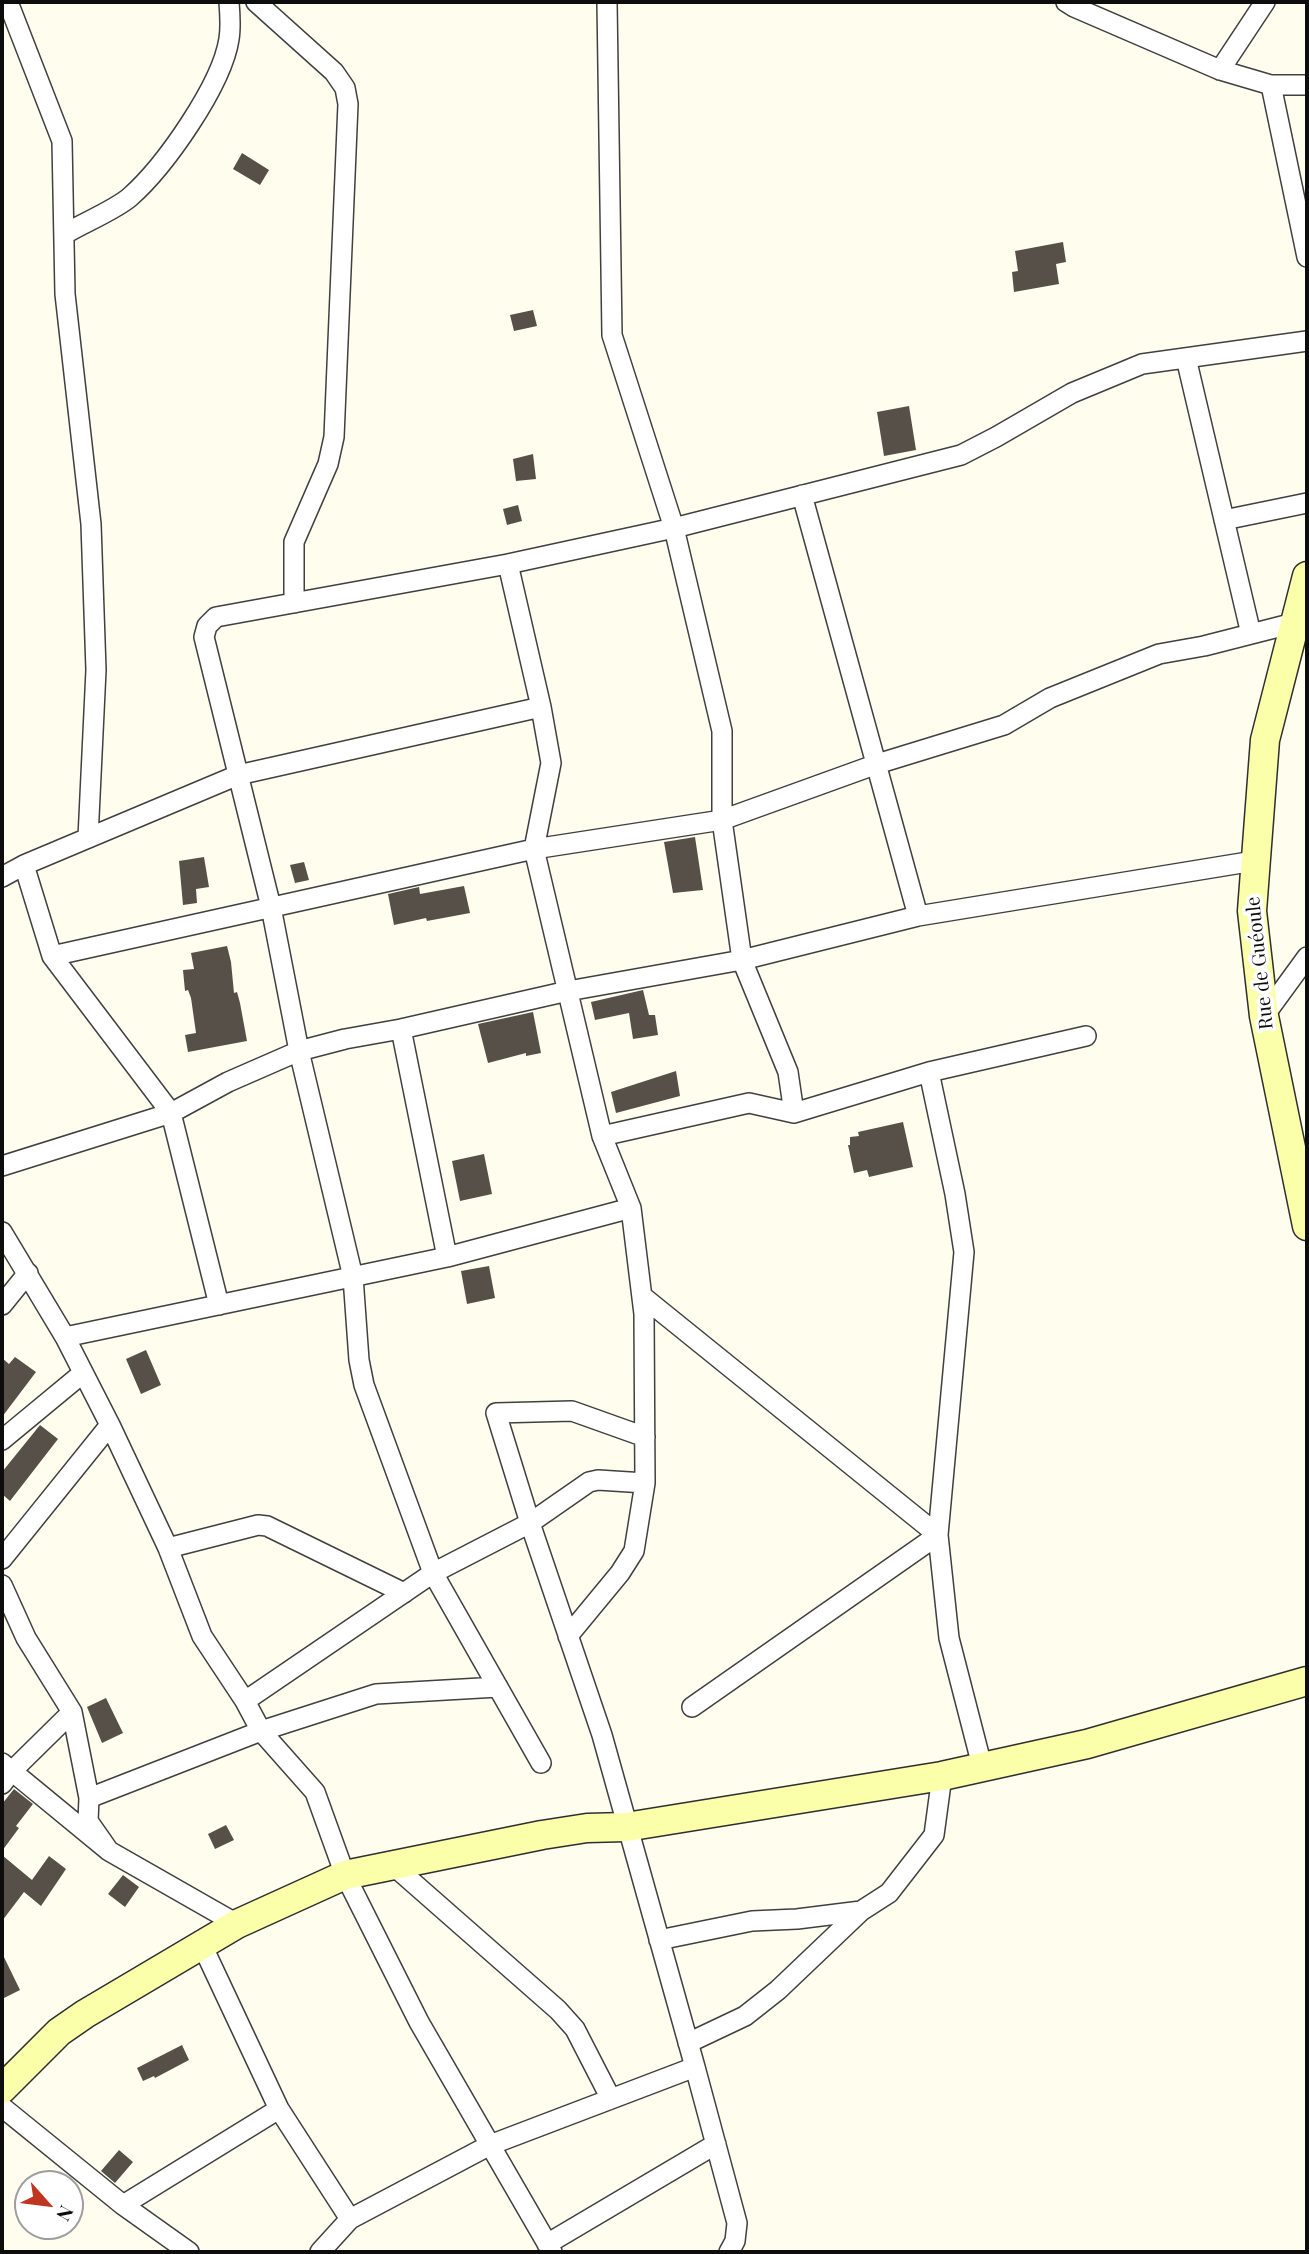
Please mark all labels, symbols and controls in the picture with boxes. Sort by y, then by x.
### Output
street label: Rue de Guéoule [1242,895,1278,1031]
north arrow [14,2170,84,2240]
text: N [51,2202,80,2226]

